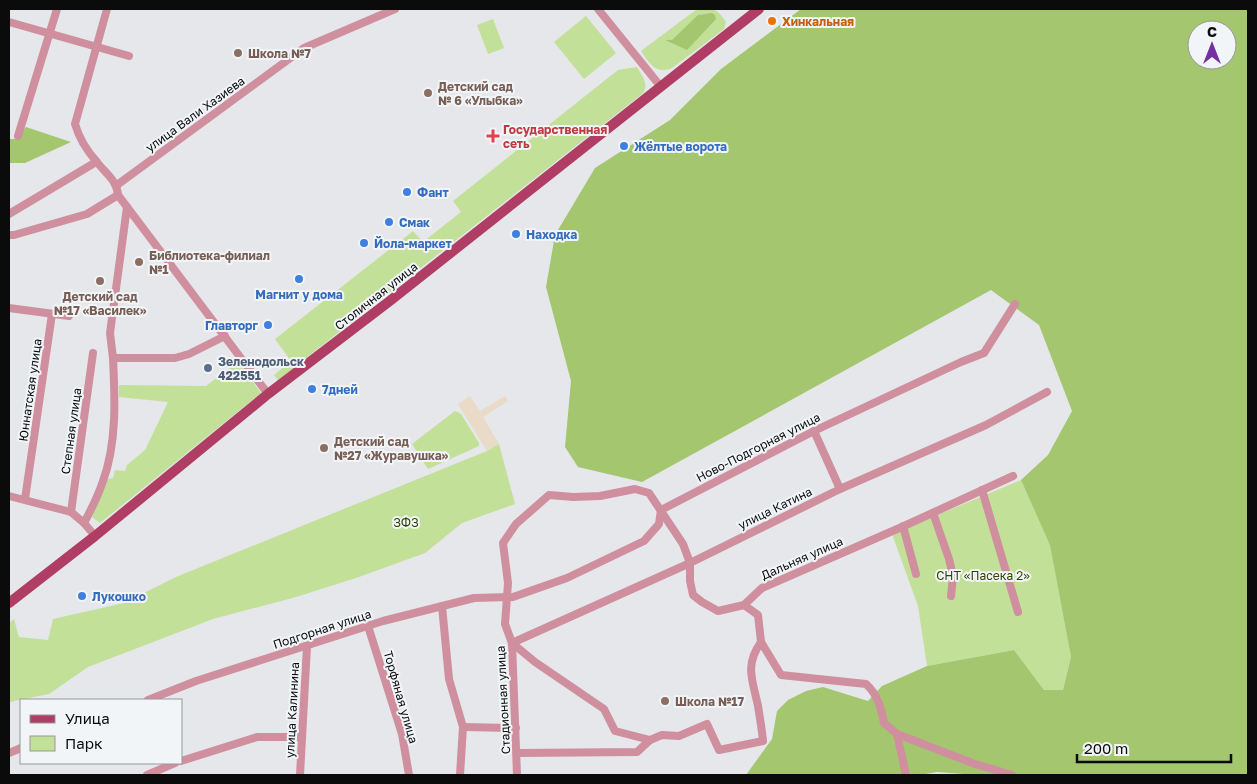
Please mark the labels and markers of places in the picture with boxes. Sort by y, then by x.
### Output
place label: Хинкальная [782,14,854,29]
marker: Хинкальная [766,15,778,27]
place label: Школа №7 [248,46,311,61]
marker: Школа №7 [232,47,244,59]
place label: Детский сад № 6 «Улыбка» [438,79,523,108]
marker: Детский сад № 6 «Улыбка» [422,87,434,99]
place label: Государственная сеть [503,122,607,151]
marker: Государственная сеть [487,130,499,142]
place label: Жёлтые ворота [634,139,727,154]
marker: Жёлтые ворота [618,140,630,152]
place label: Фант [417,185,449,200]
marker: Фант [401,186,413,198]
place label: Смак [399,215,430,230]
marker: Смак [383,216,395,228]
place label: Находка [526,227,577,242]
marker: Находка [510,228,522,240]
place label: Йола-маркет [374,236,452,251]
marker: Йола-маркет [358,237,370,249]
place label: Библиотека-филиал №1 [149,248,270,277]
marker: Библиотека-филиал №1 [133,256,145,268]
marker: Магнит у дома [293,273,305,285]
marker: Детский сад №17 «Василек» [94,275,106,287]
place label: Магнит у дома [255,287,343,302]
place label: Детский сад №17 «Василек» [54,289,147,318]
place label: Главторг [205,318,258,333]
marker: Главторг [262,319,274,331]
place label: Зеленодольск 422551 [218,354,304,383]
marker: Зеленодольск 422551 [202,362,214,374]
place label: 7дней [322,382,358,397]
marker: 7дней [306,383,318,395]
place label: Детский сад №27 «Журавушка» [334,434,449,463]
marker: Детский сад №27 «Журавушка» [318,442,330,454]
place label: Лукошко [92,589,146,604]
marker: Лукошко [76,590,88,602]
place label: Школа №17 [675,694,744,709]
marker: Школа №17 [659,695,671,707]

